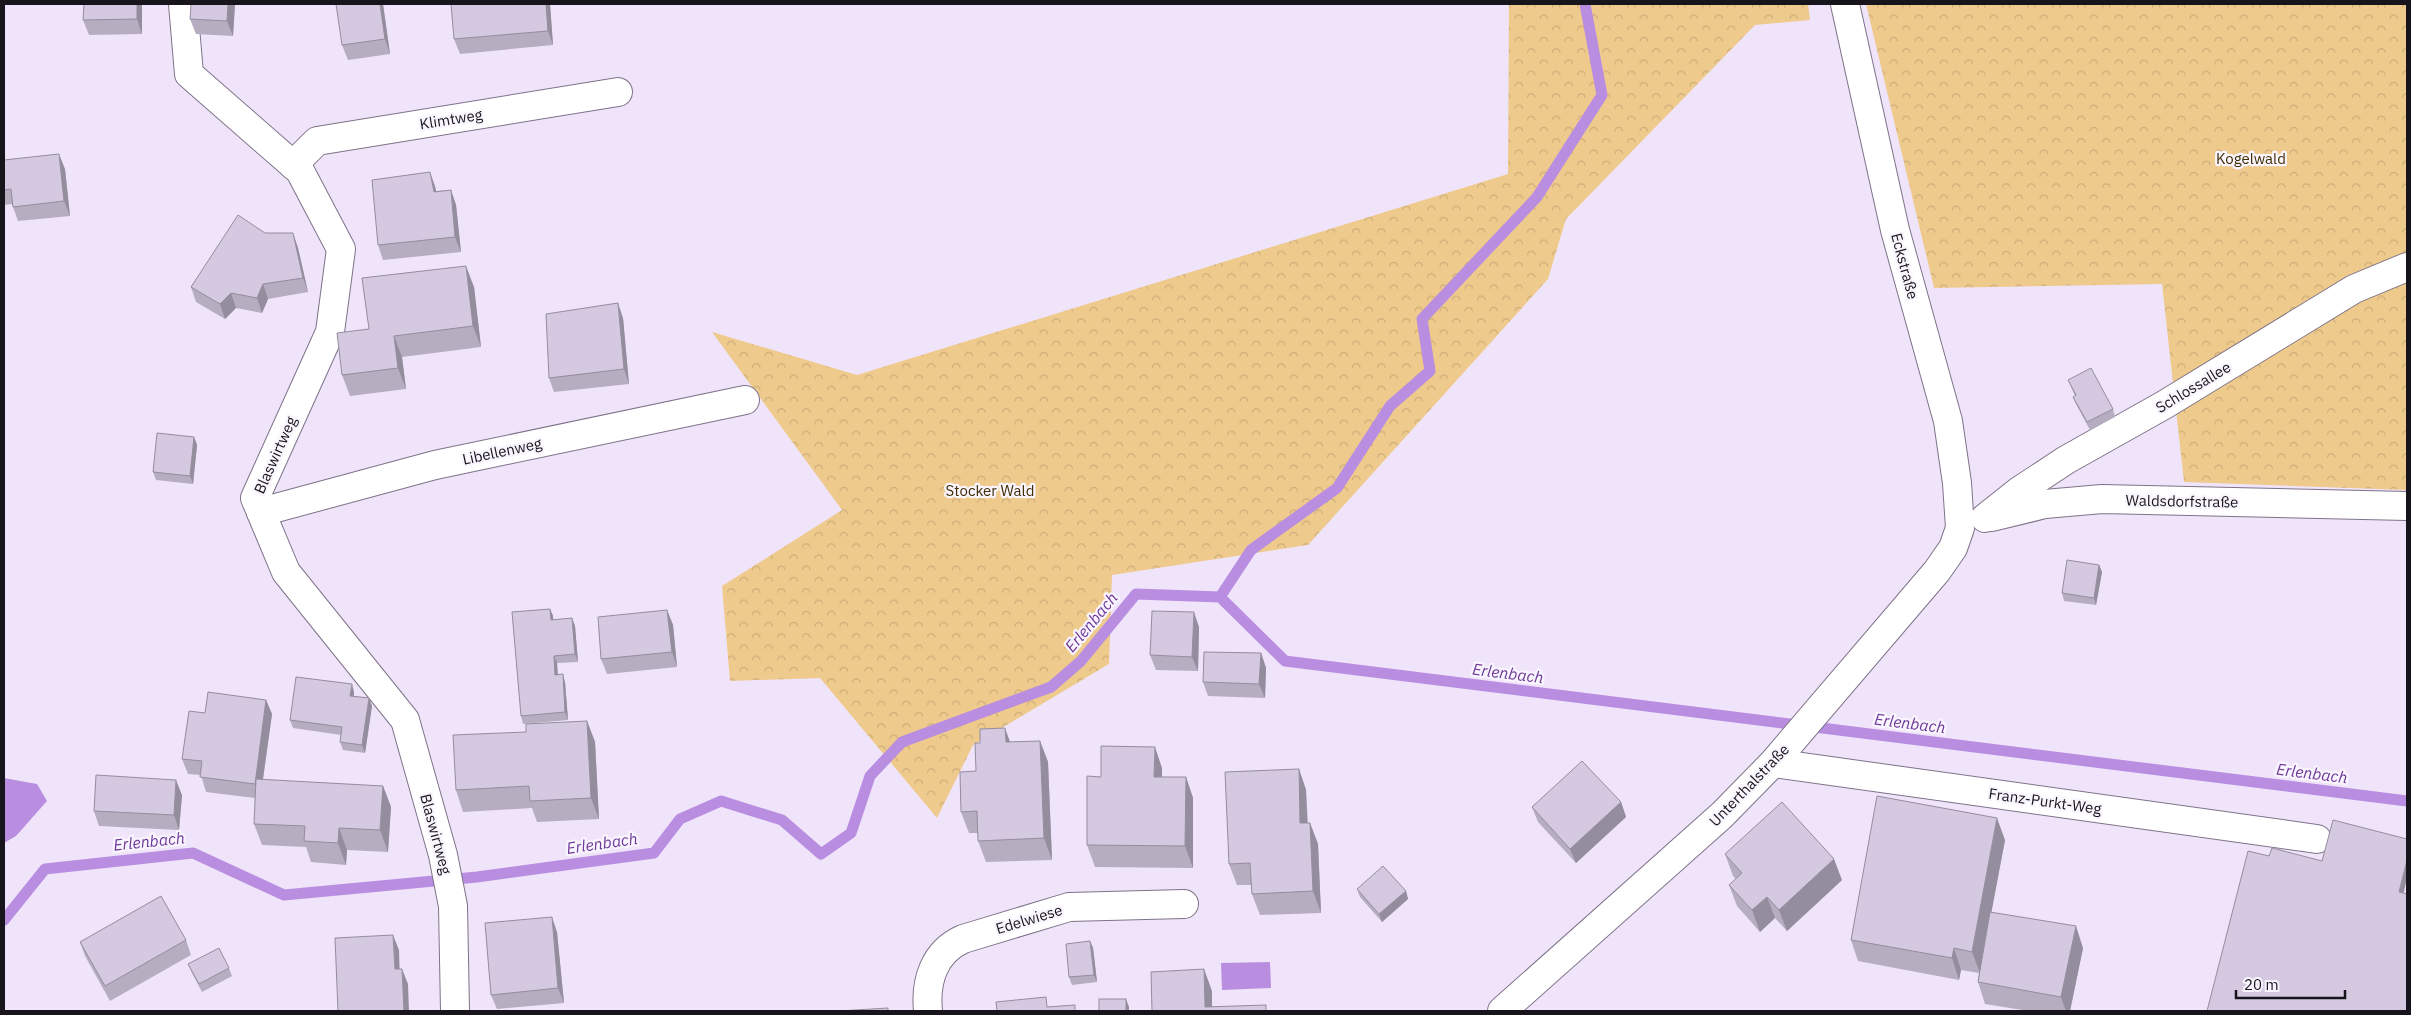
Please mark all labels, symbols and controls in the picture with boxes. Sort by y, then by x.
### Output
street label: Klimtweg [418,105,484,133]
park label: Kogelwald [2216,149,2286,168]
street label: Eckstraße [1887,231,1923,301]
street label: Schlossallee [2152,357,2234,417]
street label: Blaswirtweg [249,413,301,497]
street label: Libellenweg [461,433,543,469]
park label: Stocker Wald [946,481,1034,500]
street label: Waldsdorfstraße [2126,491,2238,511]
water label: Erlenbach [1060,588,1122,656]
water label: Erlenbach [1471,659,1545,687]
water label: Erlenbach [1873,709,1947,737]
street label: Unterthalstraße [1705,740,1793,830]
water label: Erlenbach [2275,759,2349,787]
street label: Franz-Purkt-Weg [1987,784,2103,818]
street label: Blaswirtweg [416,792,456,876]
water label: Erlenbach [112,827,186,855]
water label: Erlenbach [565,828,639,858]
street label: Edelwiese [993,900,1065,938]
scale bar [2236,968,2345,1000]
text: 20 m [2244,975,2279,994]

